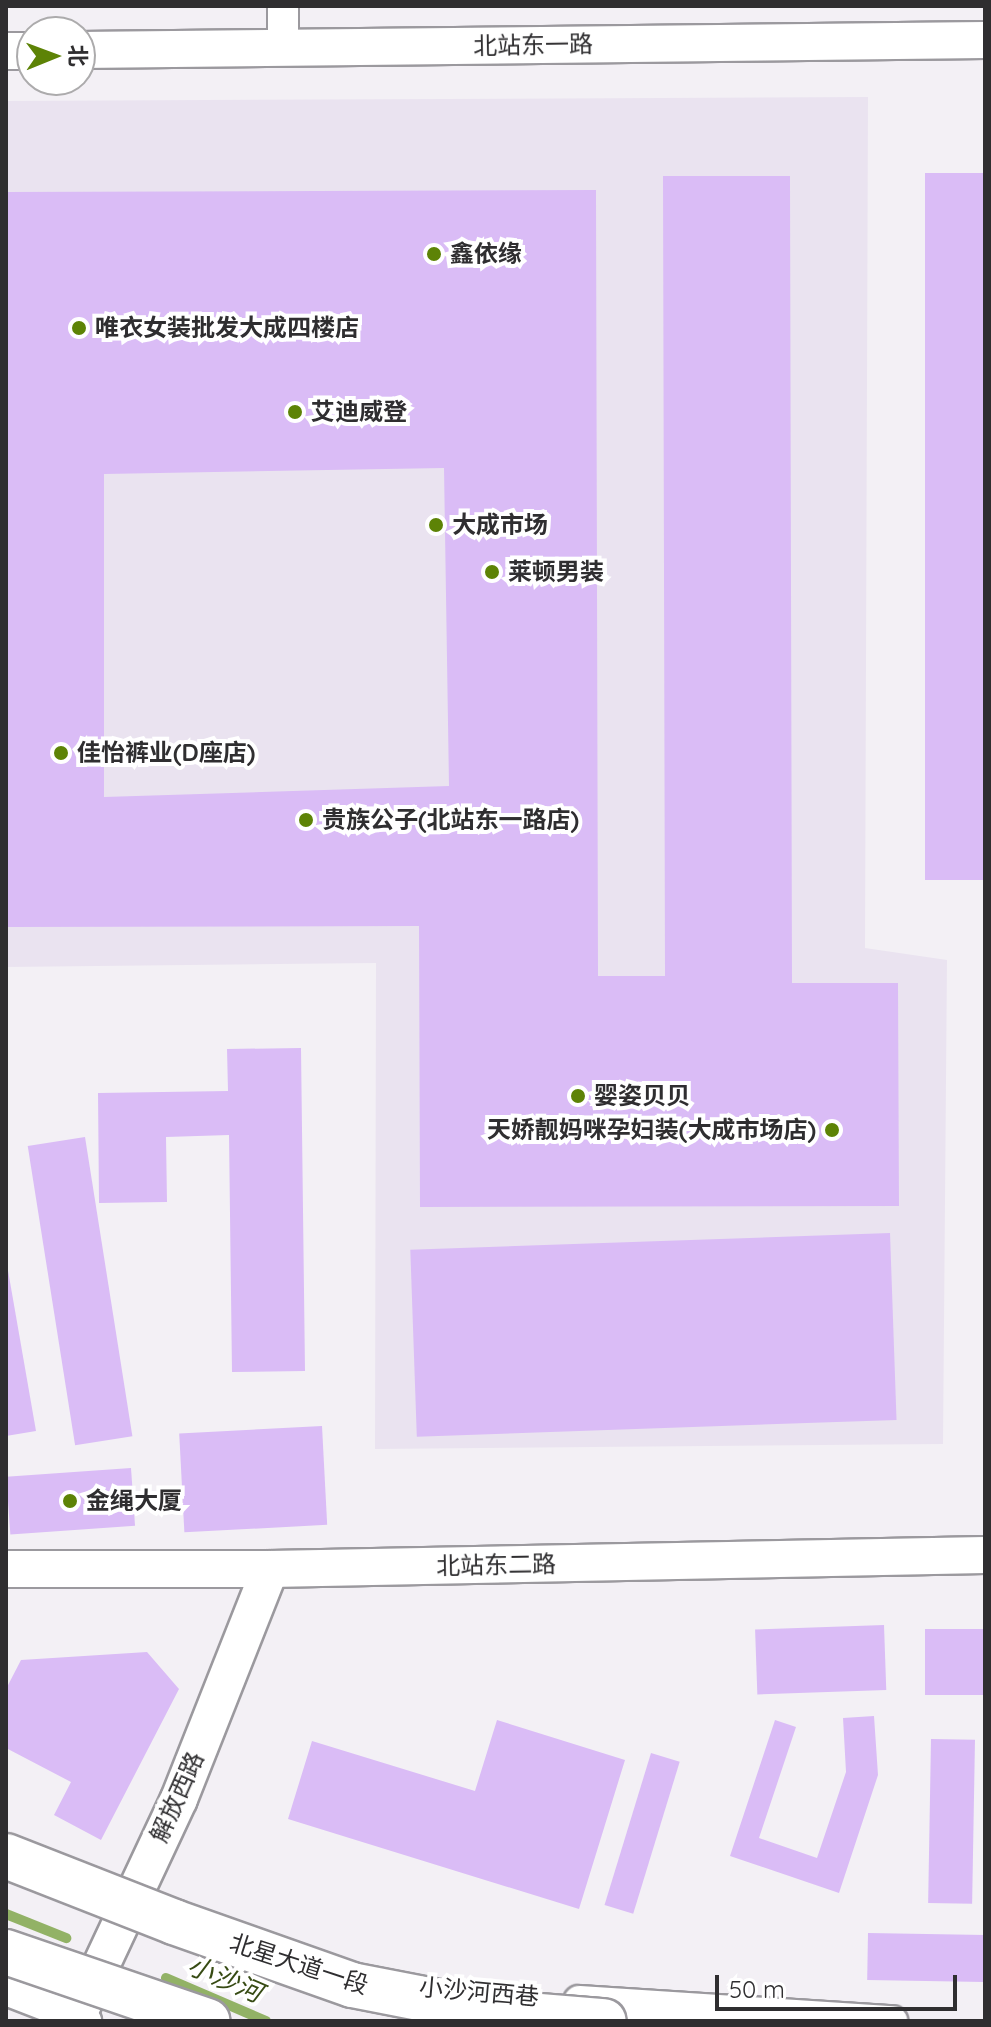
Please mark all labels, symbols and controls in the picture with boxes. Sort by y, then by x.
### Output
north arrow [16,16,96,96]
street label: 北站东一路 [473,30,593,60]
text: 北 [64,44,92,67]
place label: 鑫依缘 [450,240,522,268]
marker: 鑫依缘 [425,245,443,263]
place label: 唯衣女装批发大成四楼店 [95,314,359,342]
marker: 唯衣女装批发大成四楼店 [70,319,88,337]
place label: 艾迪威登 [311,398,407,426]
marker: 艾迪威登 [286,403,304,421]
place label: 大成市场 [452,511,548,539]
marker: 大成市场 [427,516,445,534]
place label: 莱顿男装 [508,558,604,586]
marker: 莱顿男装 [483,563,501,581]
place label: 佳怡裤业(D座店) [77,739,255,767]
marker: 佳怡裤业(D座店) [52,744,70,762]
place label: 贵族公子(北站东一路店) [322,806,579,834]
marker: 贵族公子(北站东一路店) [297,811,315,829]
place label: 婴姿贝贝 [594,1082,690,1110]
marker: 婴姿贝贝 [569,1087,587,1105]
place label: 天娇靓妈咪孕妇装(大成市场店) [487,1116,816,1144]
marker: 天娇靓妈咪孕妇装(大成市场店) [823,1121,841,1139]
place label: 金绳大厦 [86,1487,182,1515]
marker: 金绳大厦 [61,1492,79,1510]
street label: 北站东二路 [436,1550,556,1580]
street label: 解放西路 [144,1747,210,1847]
street label: 北星大道一段 [226,1928,372,2000]
water label: 小沙河 [183,1949,267,2009]
scale bar [719,1959,961,2009]
street label: 小沙河西巷 [418,1972,540,2012]
text: 50 m [729,1974,785,2004]

